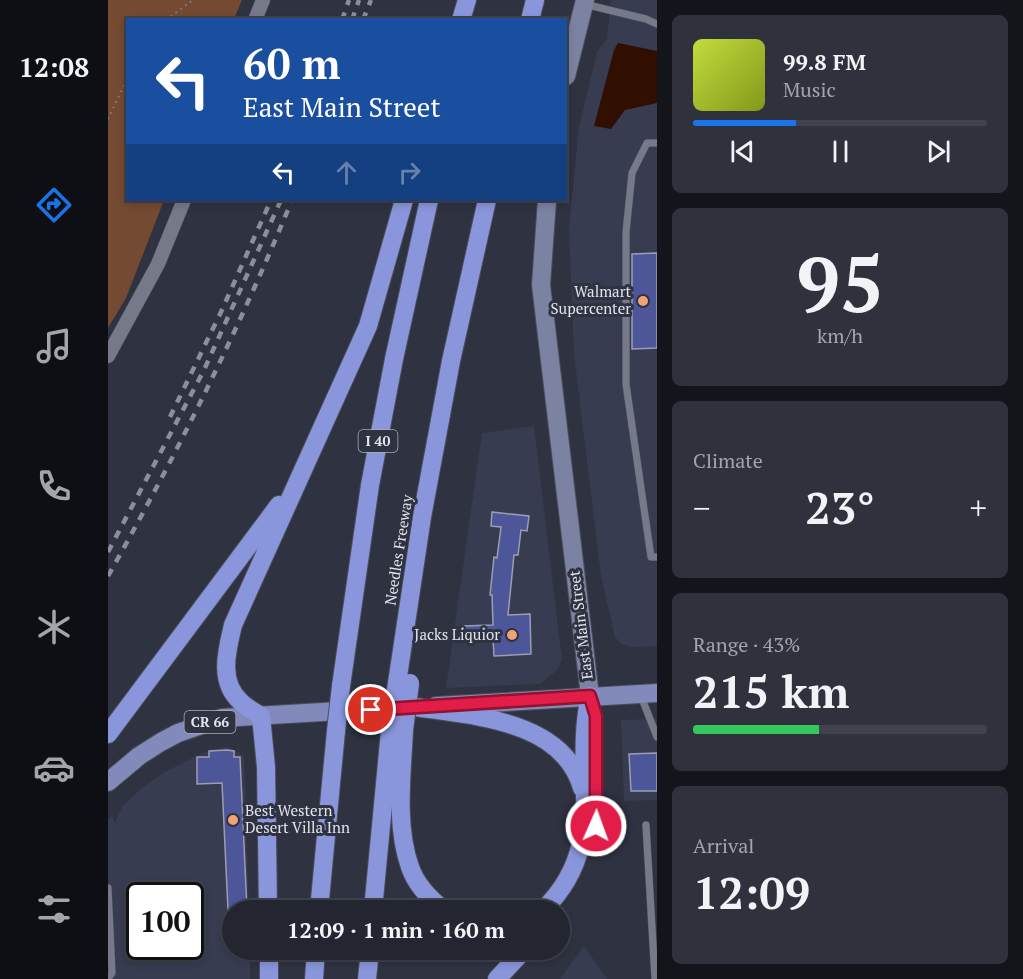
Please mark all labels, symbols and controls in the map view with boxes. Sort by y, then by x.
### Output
text: 60 m [243,35,341,91]
icon: left [144,42,222,120]
text: 99.8 FM [783,47,866,76]
text: 12:08 [19,49,89,85]
text: Music [783,76,836,103]
text: East Main Street [243,89,440,125]
icon: previous [726,135,759,168]
icon: pause [824,135,857,168]
icon: next [922,135,955,168]
icon: left [267,156,300,189]
icon: ahead [330,156,363,189]
icon: right [393,156,426,189]
icon: directions [33,184,75,226]
text: 95 [796,231,884,334]
place label: Walmart Supercenter [551,281,631,318]
marker: Walmart Supercenter [636,294,650,308]
text: km/h [817,322,863,349]
icon: music [33,325,75,367]
road number: I 40 [358,430,398,452]
text: Climate [693,447,763,474]
icon: phone [33,465,75,507]
text: 23° [805,477,875,537]
text: − [693,486,711,529]
text: + [969,486,987,529]
street label: Needles Freeway [379,493,417,607]
street label: East Main Street [563,569,597,681]
icon: climate [33,606,75,648]
place label: Jacks Liquior [414,624,500,644]
marker: Jacks Liquior [505,628,519,642]
text: Range · 43% [693,631,800,658]
text: 215 km [693,661,849,721]
pin [345,684,396,735]
icon: arrive [354,693,387,726]
road number: CR 66 [184,711,236,733]
icon: car [33,747,75,789]
position arrow [564,794,628,858]
place label: Best Western Desert Villa Inn [245,800,350,837]
marker: Best Western Desert Villa Inn [226,813,240,827]
text: Arrival [693,832,754,859]
text: 12:09 [693,862,810,922]
speed limit sign: 100 [126,882,204,960]
icon: filters [33,888,75,930]
text: 12:09 · 1 min · 160 m [287,915,505,944]

